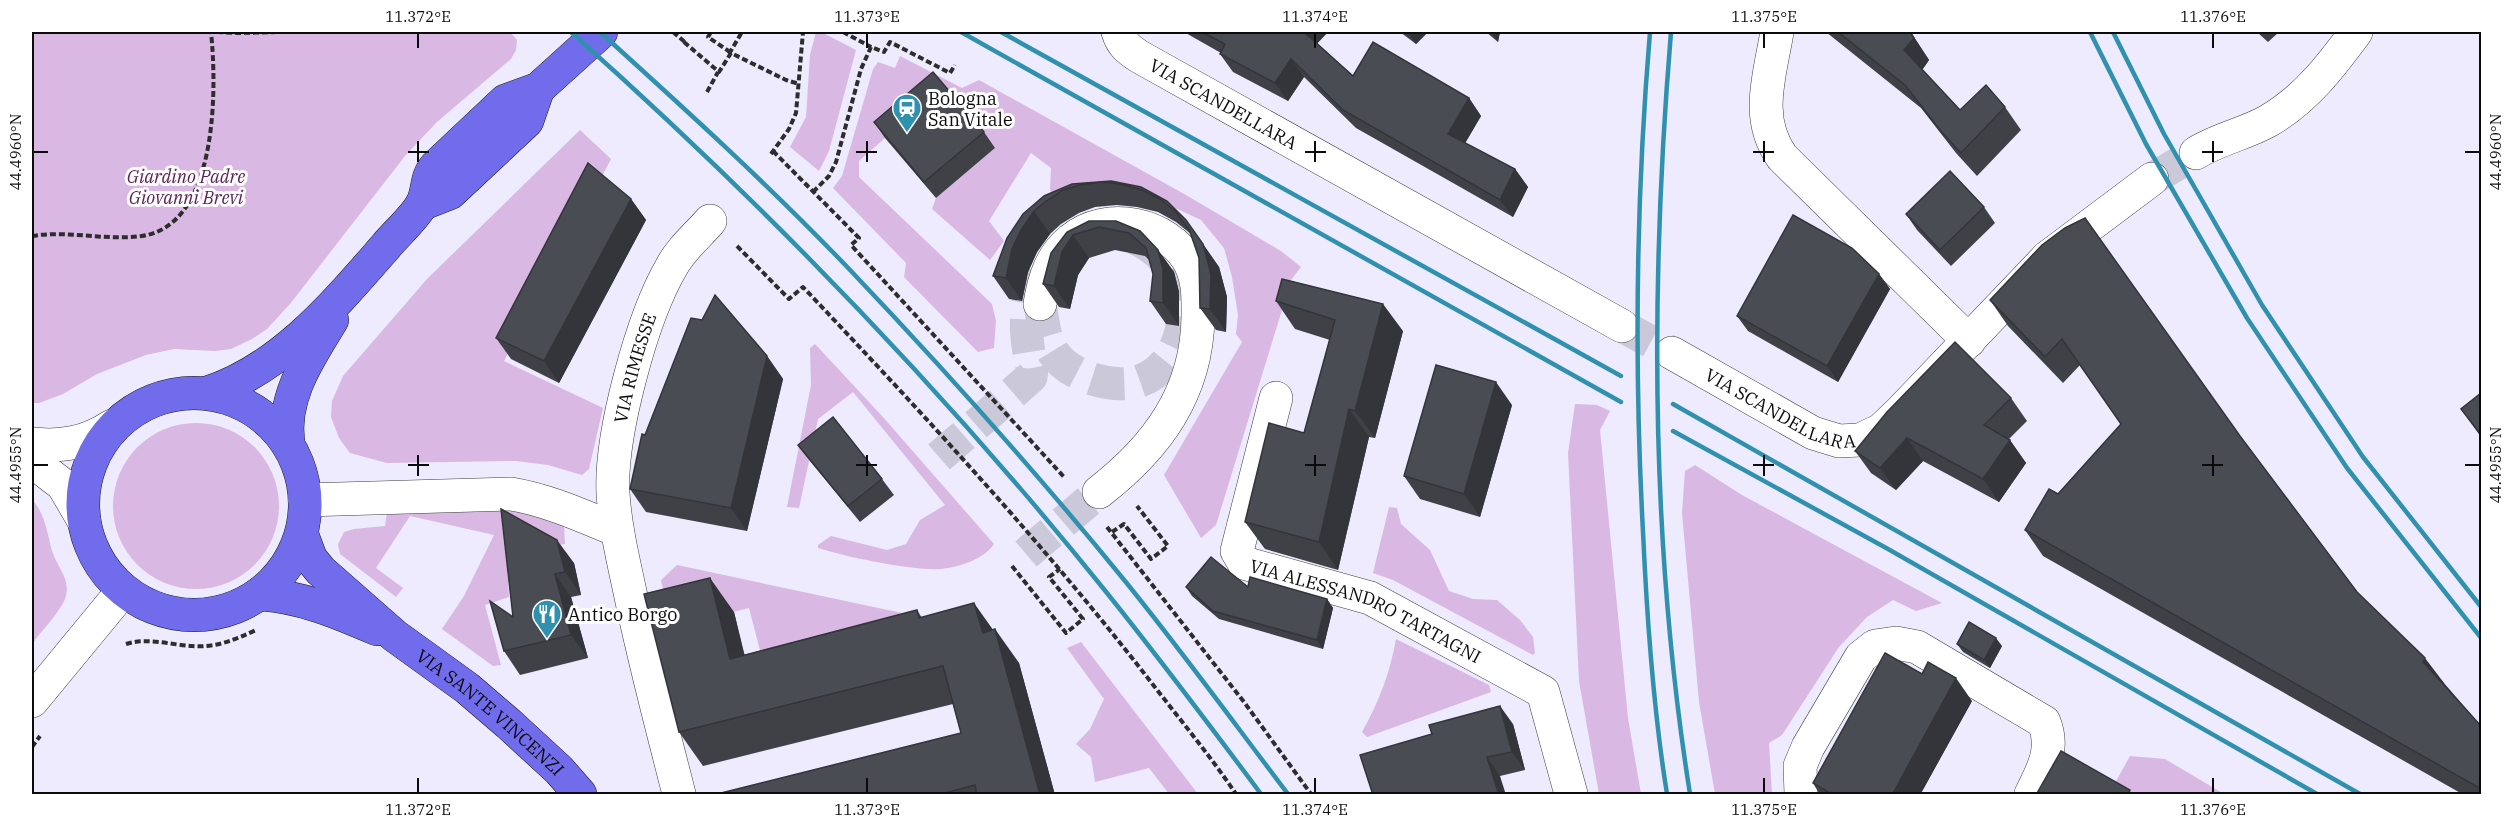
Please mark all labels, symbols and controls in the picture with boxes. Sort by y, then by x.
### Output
text: 11.372°E [385,7,451,26]
text: 11.373°E [834,7,900,26]
text: 11.374°E [1282,7,1348,26]
text: 11.375°E [1731,7,1797,26]
text: 11.376°E [2180,7,2246,26]
street label: VIA SCANDELLARA [1146,53,1302,154]
place label: Bologna San Vitale [928,87,1013,131]
station icon: Bologna San Vitale [891,92,923,134]
text: 44.4960°N [6,114,25,190]
text: 44.4960°N [2486,114,2505,190]
park label: Giardino Padre Giovanni Brevi [127,165,245,209]
street label: VIA RIMESSE [608,310,661,425]
street label: VIA SCANDELLARA [1701,363,1857,453]
text: 44.4955°N [6,427,25,503]
text: 44.4955°N [2486,427,2505,503]
street label: VIA ALESSANDRO TARTAGNI [1247,554,1485,668]
restaurant icon: Antico Borgo [531,598,563,640]
place label: Antico Borgo [568,603,677,626]
street label: VIA SANTE VINCENZI [412,644,570,780]
text: 11.372°E [385,800,451,819]
text: 11.373°E [834,800,900,819]
text: 11.374°E [1282,800,1348,819]
text: 11.375°E [1731,800,1797,819]
text: 11.376°E [2180,800,2246,819]

